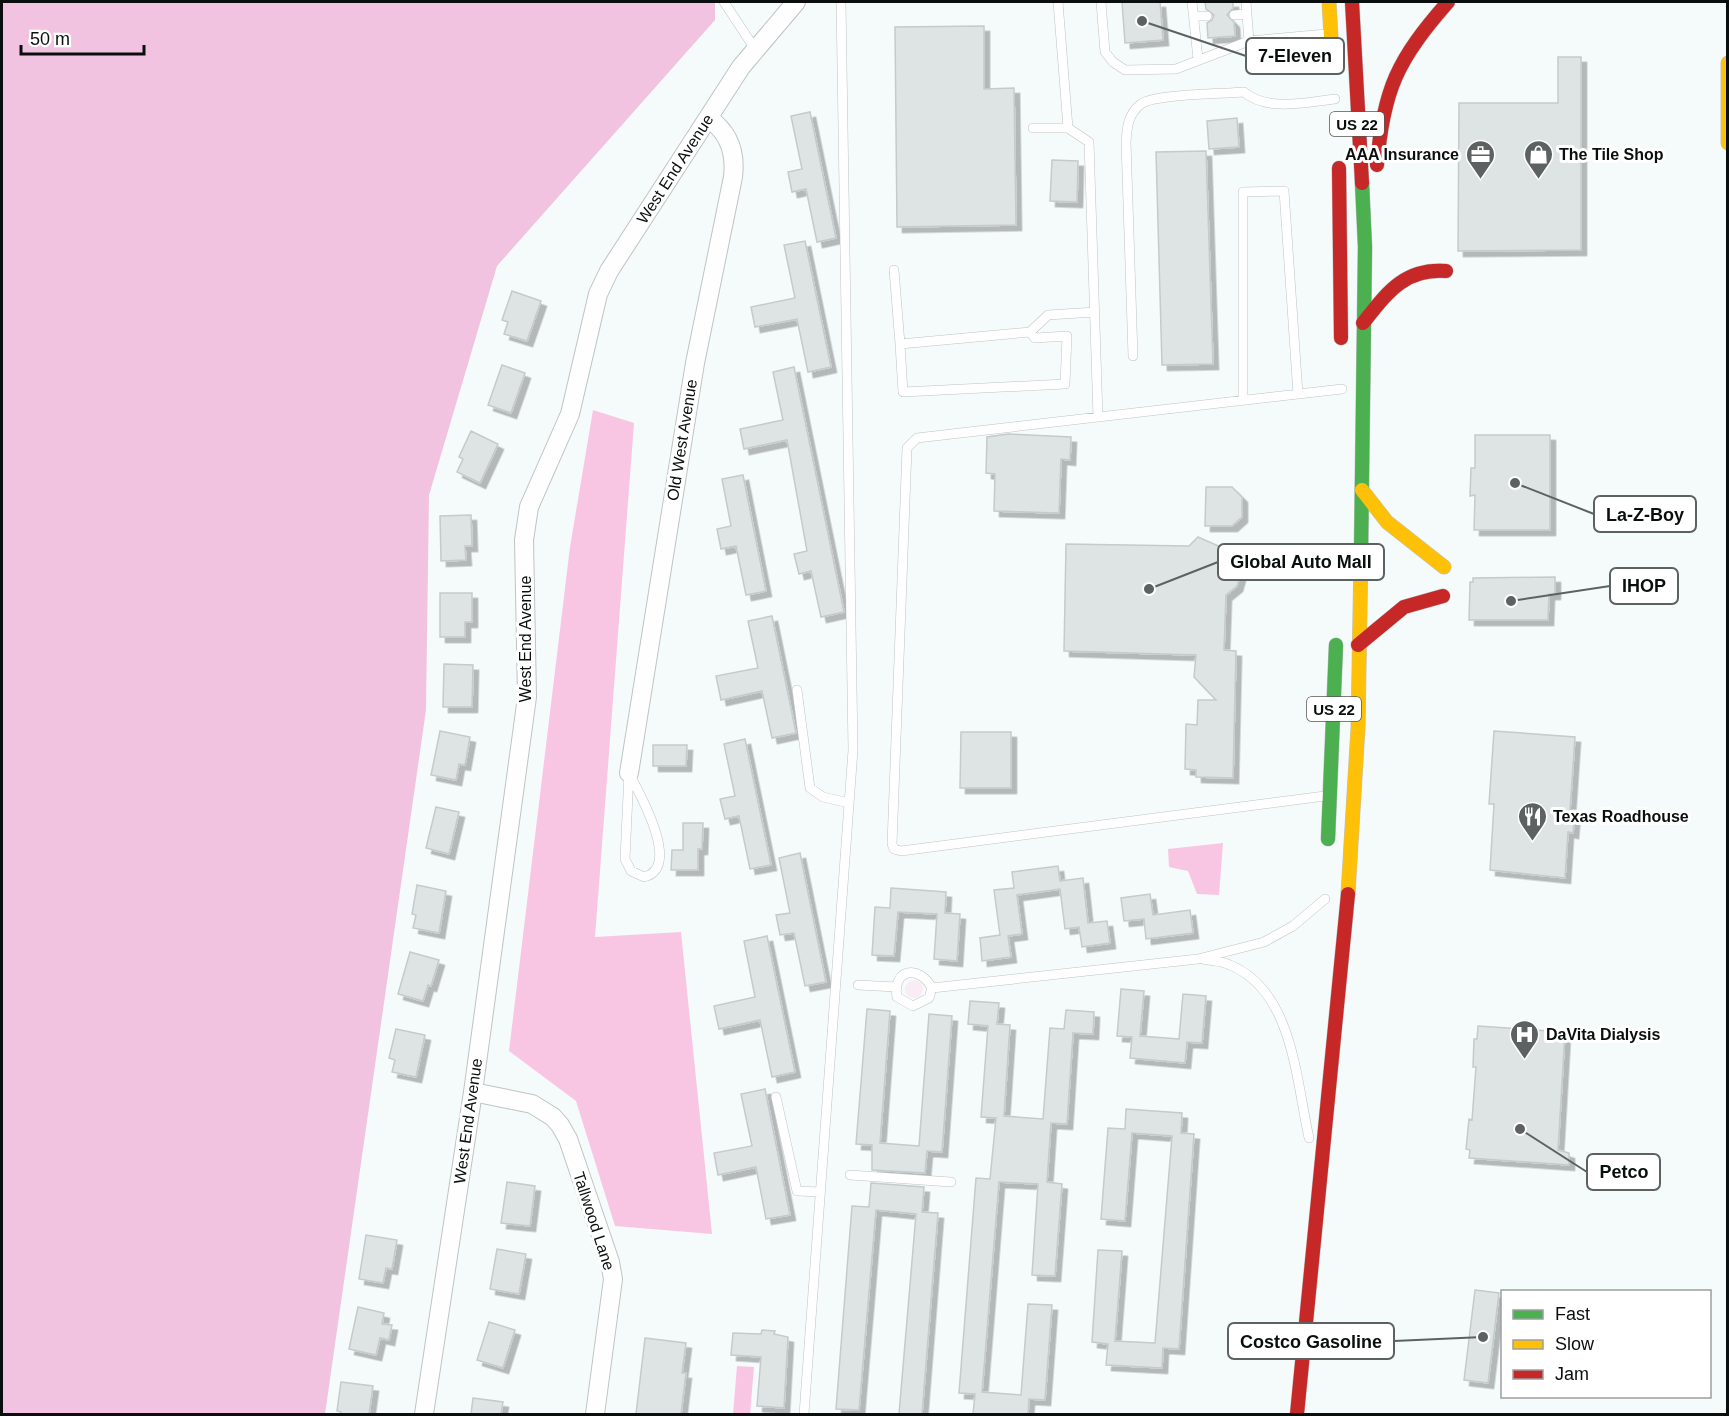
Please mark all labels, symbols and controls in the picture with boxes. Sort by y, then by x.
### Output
scale bar [21,18,144,56]
text: 50 m [30,29,70,49]
callout: 7-Eleven [1246,38,1344,74]
text: 7-Eleven [1258,46,1332,66]
street label: West End Avenue [633,111,717,227]
road number: US 22 [1330,112,1384,136]
office icon: AAA Insurance [1464,138,1496,180]
shop icon: The Tile Shop [1522,138,1554,180]
place label: AAA Insurance [1345,146,1459,163]
place label: The Tile Shop [1559,146,1664,163]
street label: Old West Avenue [664,378,700,502]
callout: La-Z-Boy [1594,496,1696,532]
text: La-Z-Boy [1606,505,1684,525]
callout: Global Auto Mall [1218,544,1384,580]
text: Global Auto Mall [1230,552,1372,572]
callout: IHOP [1610,568,1678,604]
street label: West End Avenue [517,576,534,702]
text: IHOP [1622,576,1666,596]
road number: US 22 [1307,697,1361,721]
restaurant icon: Texas Roadhouse [1516,800,1548,842]
place label: Texas Roadhouse [1553,808,1689,825]
hospital icon: DaVita Dialysis [1509,1018,1541,1060]
place label: DaVita Dialysis [1546,1026,1661,1043]
street label: West End Avenue [451,1057,485,1185]
callout: Petco [1587,1154,1660,1190]
text: Petco [1599,1162,1649,1182]
street label: Tallwood Lane [570,1170,618,1272]
legend [1501,1290,1711,1398]
text: Fast [1555,1304,1590,1324]
callout: Costco Gasoline [1228,1323,1394,1359]
text: Costco Gasoline [1240,1332,1382,1352]
text: Slow [1555,1334,1595,1354]
text: Jam [1555,1364,1589,1384]

